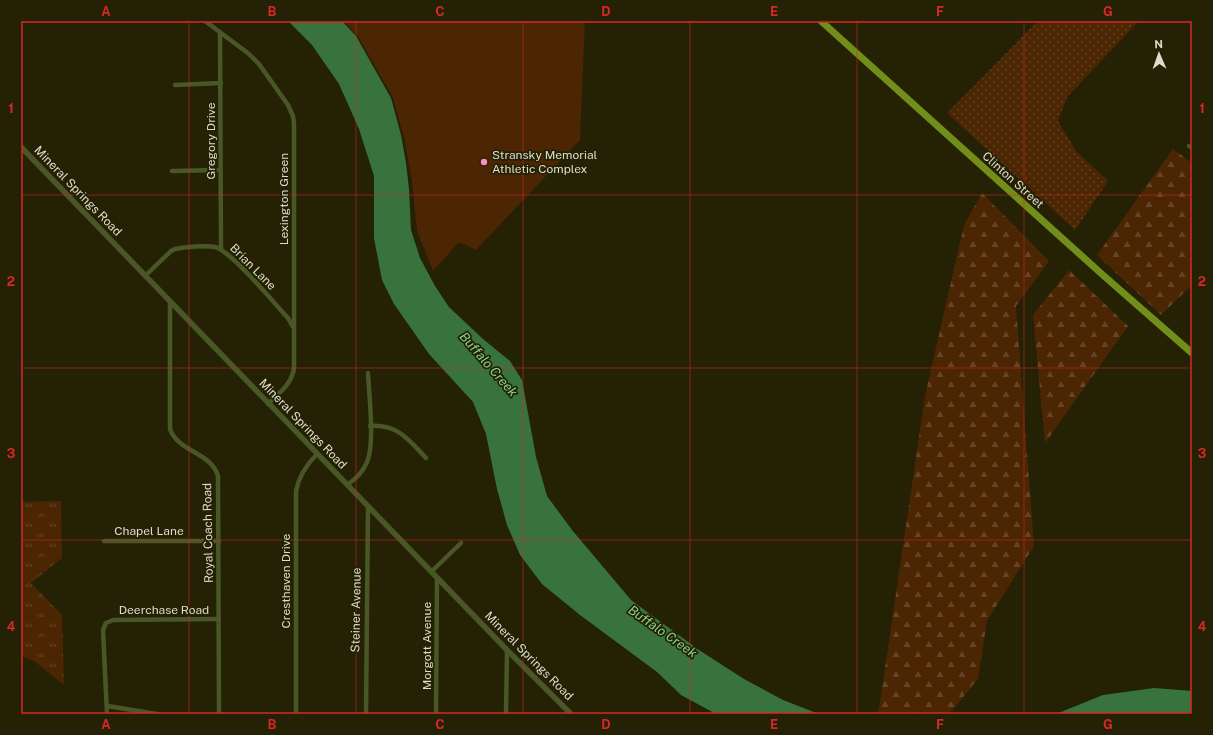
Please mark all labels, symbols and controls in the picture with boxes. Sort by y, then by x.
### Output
text: A [101,4,111,19]
text: B [268,4,277,19]
text: C [435,4,445,19]
text: D [601,4,611,19]
text: E [770,4,778,19]
text: F [936,4,944,19]
text: G [1103,4,1113,19]
north arrow [1139,34,1179,74]
text: N [1154,38,1163,50]
text: 1 [8,101,14,116]
text: 1 [1199,101,1205,116]
street label: Gregory Drive [204,102,218,180]
street label: Mineral Springs Road [31,143,125,239]
place label: Stransky Memorial Athletic Complex [492,148,598,176]
street label: Clinton Street [979,149,1047,211]
street label: Lexington Green [277,153,291,245]
marker: Stransky Memorial Athletic Complex [479,157,489,167]
street label: Brian Lane [227,241,279,293]
text: 2 [7,274,15,289]
text: 2 [1198,274,1206,289]
water label: Buffalo Creek [457,329,521,400]
street label: Mineral Springs Road [256,376,350,472]
text: 3 [7,446,16,461]
text: 3 [1198,446,1207,461]
street label: Royal Coach Road [200,483,216,583]
street label: Chapel Lane [114,524,184,538]
street label: Cresthaven Drive [279,533,293,628]
street label: Steiner Avenue [348,567,364,652]
street label: Morgott Avenue [420,602,434,690]
water label: Buffalo Creek [625,602,700,661]
street label: Deerchase Road [119,603,209,617]
street label: Mineral Springs Road [482,609,576,703]
text: 4 [7,619,16,634]
text: 4 [1198,619,1207,634]
text: A [101,717,111,732]
text: B [268,717,277,732]
text: C [435,717,445,732]
text: D [601,717,611,732]
text: E [770,717,778,732]
text: F [936,717,944,732]
text: G [1103,717,1113,732]

